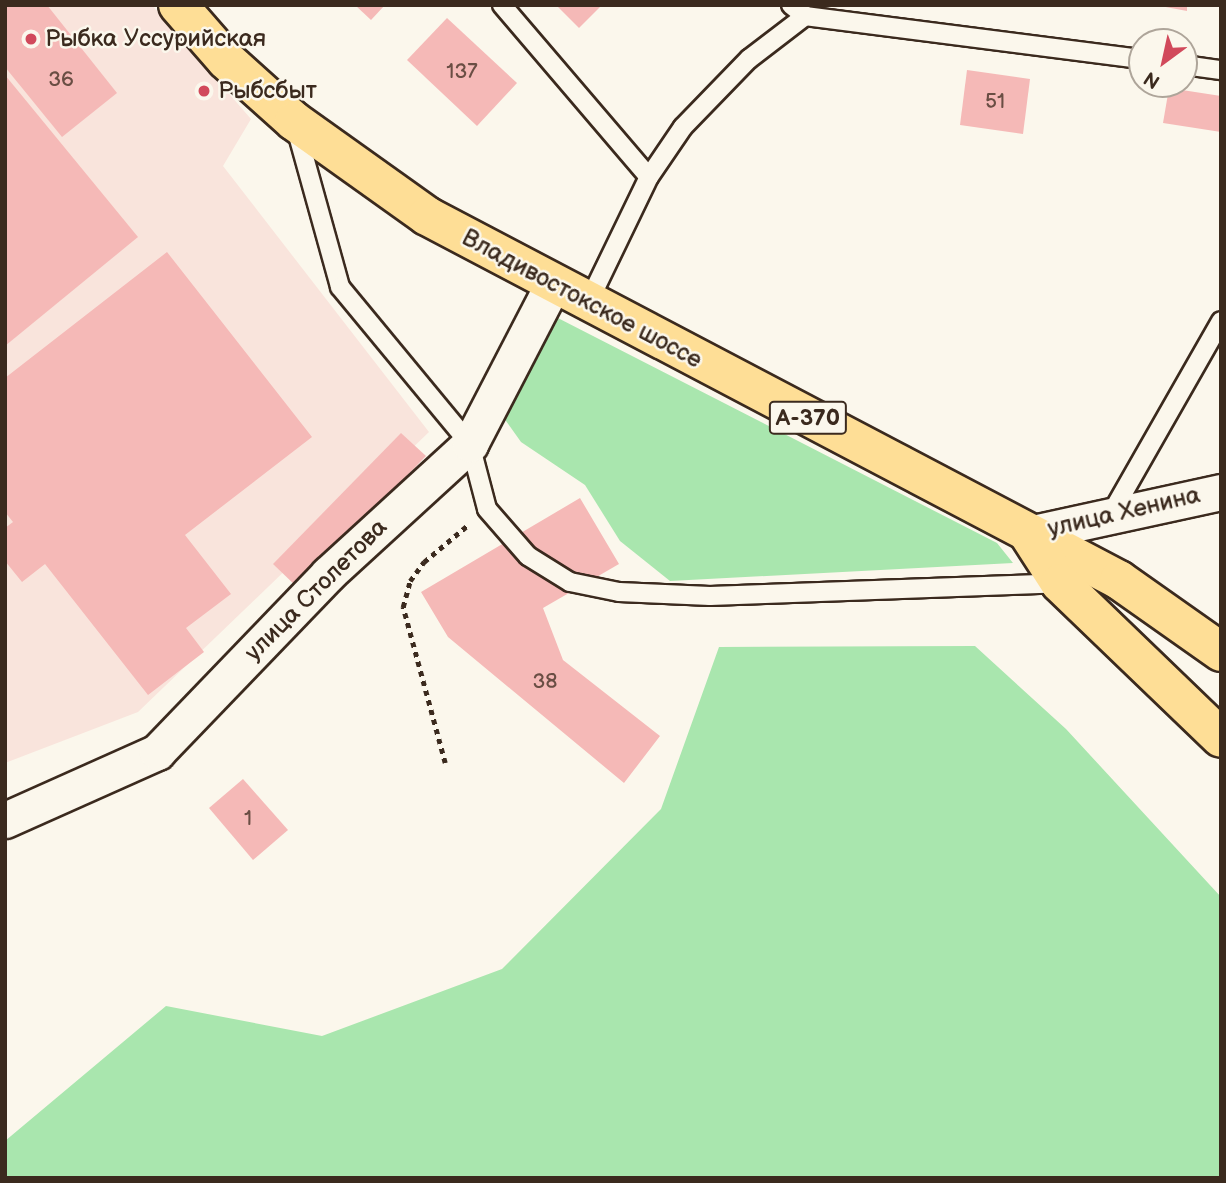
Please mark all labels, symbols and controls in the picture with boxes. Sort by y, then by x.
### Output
place label: Рыбка Уссурийская [45,25,266,53]
north arrow [1128,28,1198,98]
marker: Рыбка Уссурийская [23,31,39,47]
house number: 137 [446,59,478,85]
text: N [1140,66,1165,93]
house number: 36 [48,67,74,93]
place label: Рыбсбыт [218,77,317,105]
marker: Рыбсбыт [196,83,212,99]
house number: 51 [985,89,1005,115]
street label: Владивостокское шоссе [457,223,707,375]
road number: А-370 [768,398,848,438]
street label: улица Хенина [1045,480,1203,544]
street label: улица Столетова [239,513,393,667]
house number: 38 [532,669,558,695]
house number: 1 [244,806,252,832]

